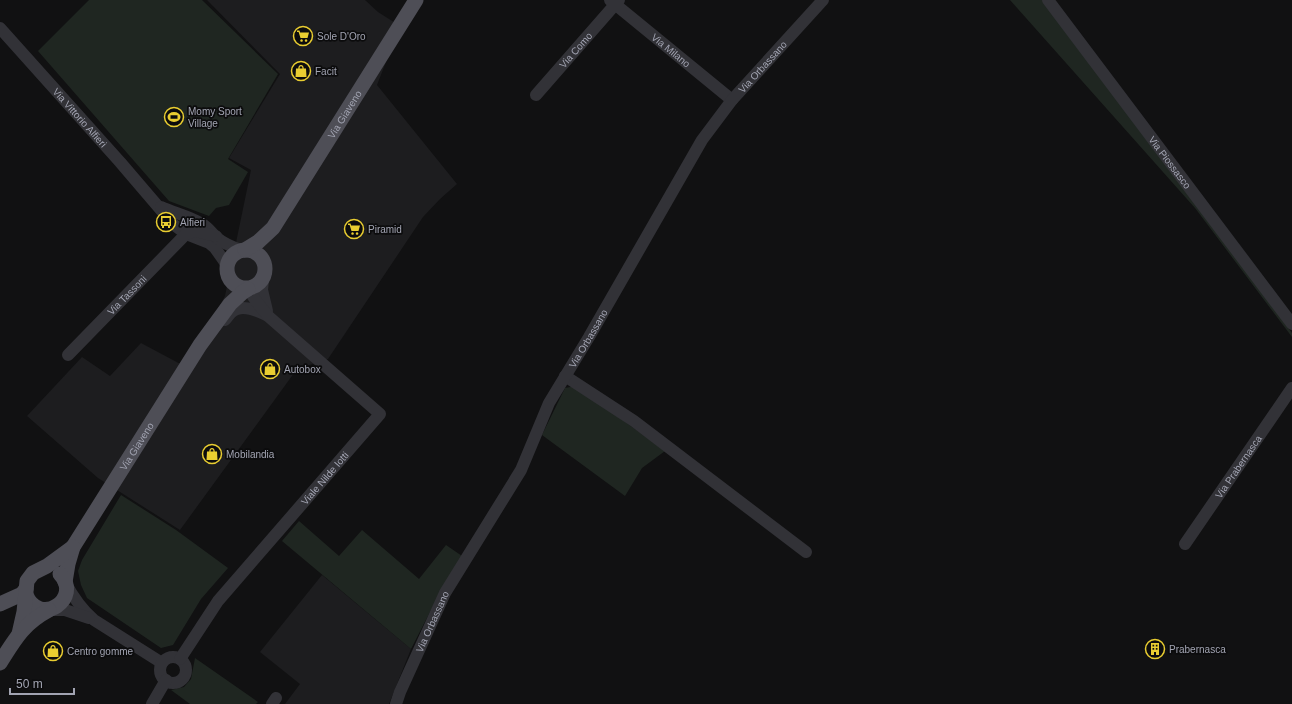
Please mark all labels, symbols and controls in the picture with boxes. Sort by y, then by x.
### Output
supermarket icon: Sole D'Oro [292,25,314,47]
street label: Via Como [557,29,594,70]
place label: Sole D'Oro [317,31,366,42]
street label: Via Milano [650,31,693,69]
street label: Via Orbassano [736,38,789,95]
shop icon: Facit [290,60,312,82]
place label: Facit [315,66,337,77]
street label: Via Vittorio Alfieri [51,86,109,149]
street label: Via Giaveno [325,88,364,140]
sports icon: Momy Sport Village [163,106,185,128]
place label: Momy Sport Village [188,106,242,129]
street label: Via Piossasco [1147,134,1194,191]
bus stop icon: Alfieri [155,211,177,233]
place label: Alfieri [180,217,205,228]
supermarket icon: Piramid [343,218,365,240]
place label: Piramid [368,224,402,235]
street label: Via Tassoni [105,273,148,317]
street label: Via Orbassano [566,307,610,370]
shop icon: Autobox [259,358,281,380]
place label: Autobox [284,364,321,375]
street label: Via Giaveno [117,420,156,472]
street label: Via Prabernasca [1213,433,1264,500]
shop icon: Mobilandia [201,443,223,465]
place label: Mobilandia [226,449,275,460]
street label: Viale Nilde Iotti [299,449,350,507]
street label: Via Orbassano [413,589,451,654]
building icon: Prabernasca [1144,638,1166,660]
shop icon: Centro gomme [42,640,64,662]
place label: Prabernasca [1169,644,1226,655]
place label: Centro gomme [67,646,134,657]
scale bar [10,670,74,696]
text: 50 m [16,677,43,691]

